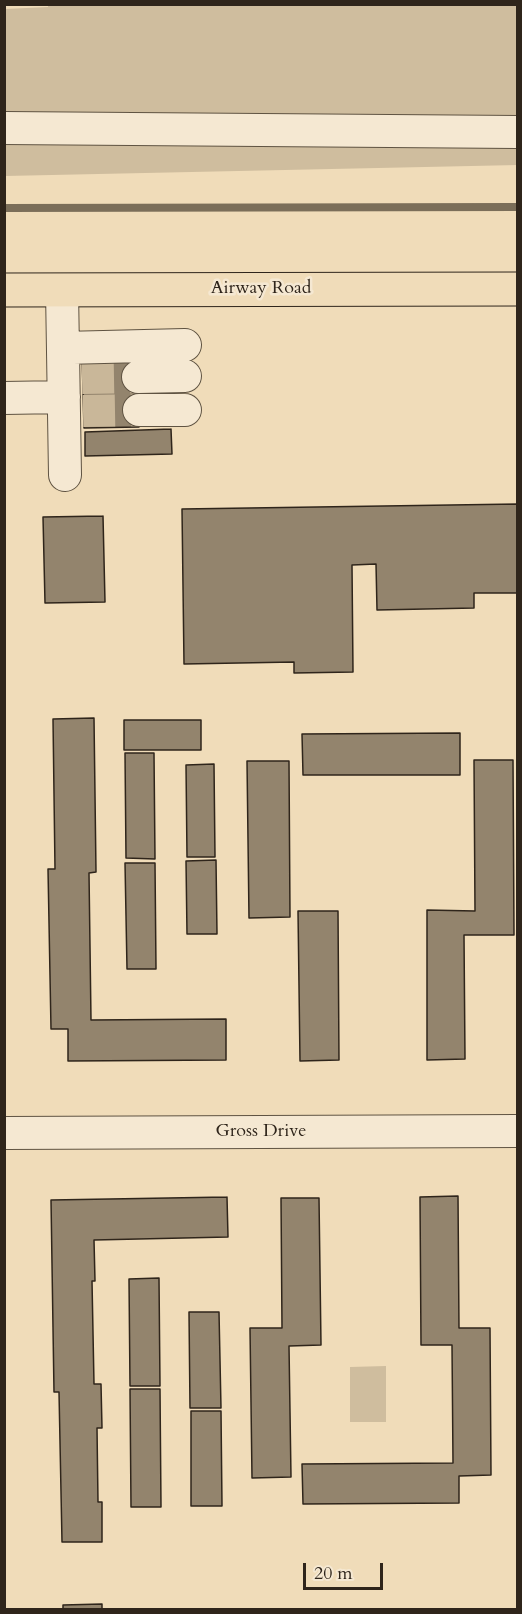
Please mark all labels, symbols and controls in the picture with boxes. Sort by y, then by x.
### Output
street label: Airway Road [211,278,311,300]
street label: Gross Drive [216,1121,306,1143]
scale bar [306,1551,386,1589]
text: 20 m [314,1561,353,1586]

